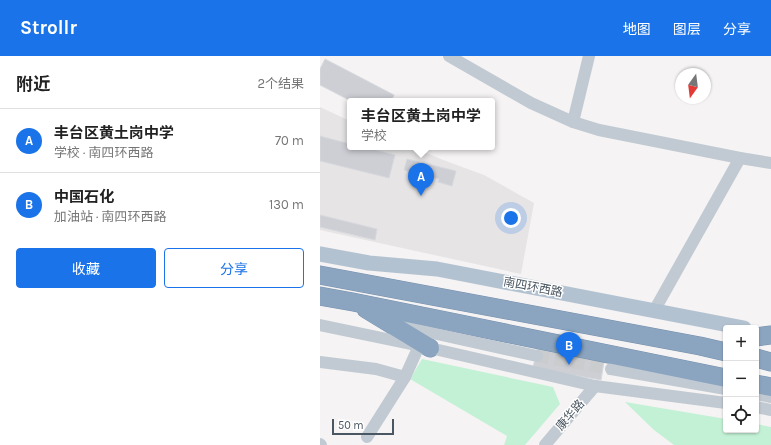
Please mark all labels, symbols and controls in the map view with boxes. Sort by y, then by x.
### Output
text: Strollr [20,17,77,39]
text: 地图 [623,21,651,38]
text: 图层 [673,21,701,38]
text: 分享 [723,21,751,38]
north arrow [675,68,711,104]
text: 附近 [16,74,50,94]
text: 2个结果 [257,76,304,91]
popup [347,98,495,150]
text: 丰台区黄土岗中学 [361,107,481,125]
text: 丰台区黄土岗中学 [54,124,174,142]
text: 学校 [361,128,387,143]
text: A [25,133,33,148]
text: 70 m [275,133,304,148]
text: 学校 · 南四环西路 [54,145,154,160]
pin: A [408,163,434,196]
text: 中国石化 [54,188,114,206]
text: B [25,197,33,212]
text: 130 m [269,197,304,212]
your location [501,208,521,228]
text: 加油站 · 南四环西路 [54,209,167,224]
button: 收藏 [16,248,156,288]
button: 分享 [164,248,304,288]
street label: 南四环西路 [502,274,564,300]
map controls [723,325,759,433]
button: + [723,325,759,361]
pin: B [556,332,582,365]
button: − [723,361,759,397]
street label: 康华路 [553,397,587,433]
button: locate [723,397,759,433]
scale bar [332,417,394,436]
text: 50 m [338,419,364,432]

